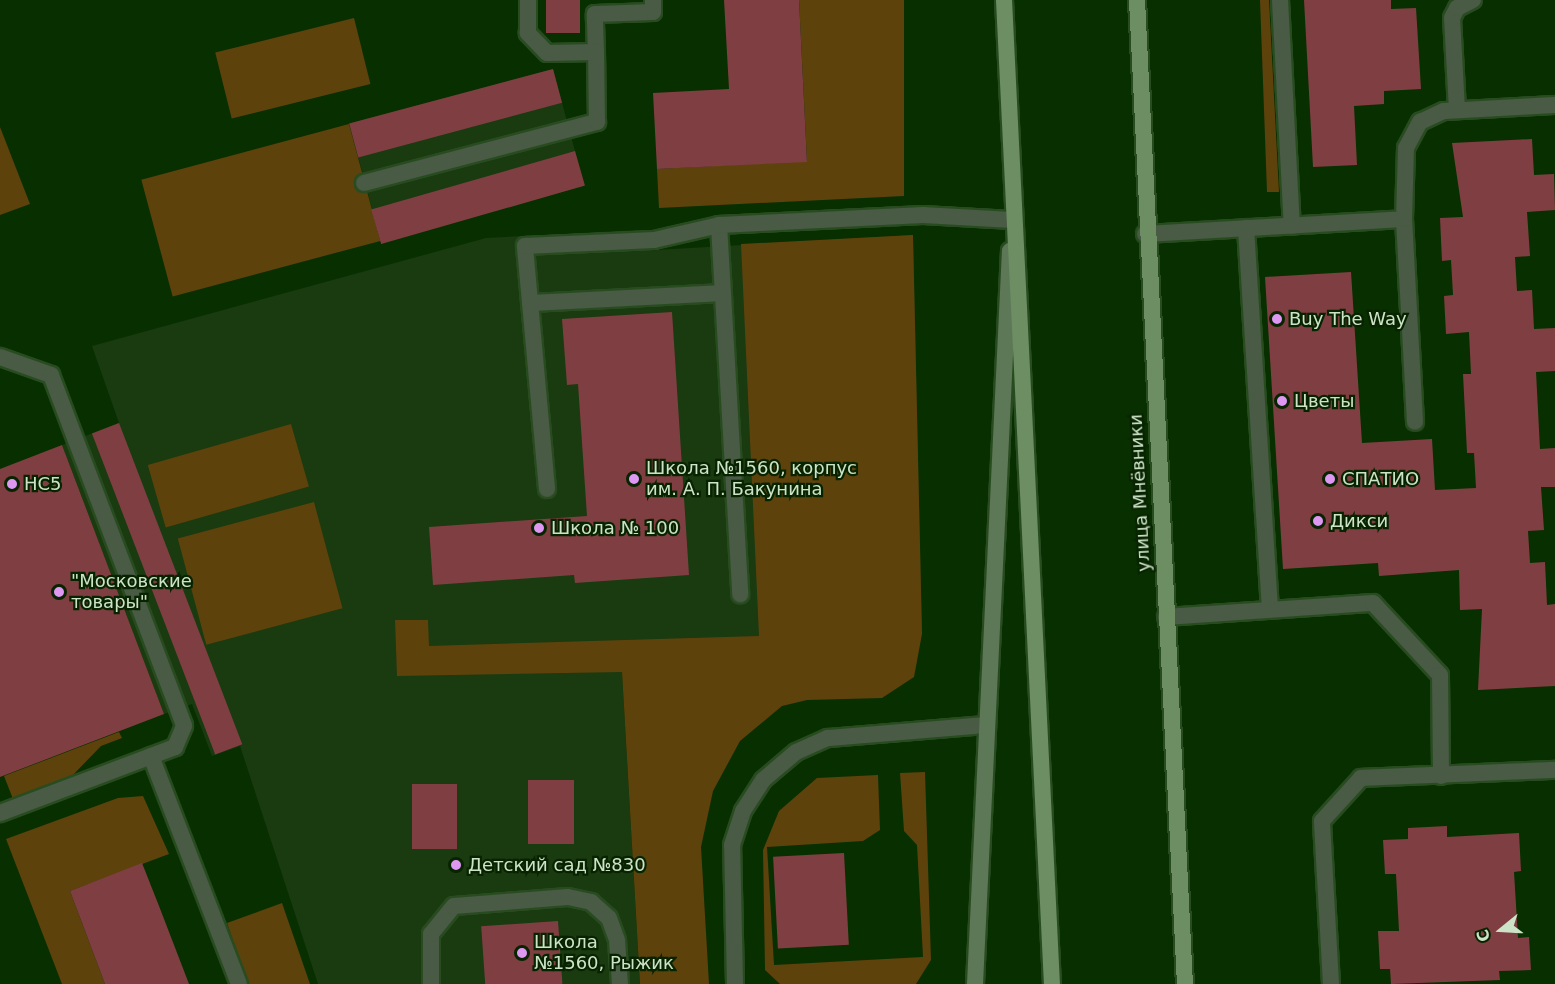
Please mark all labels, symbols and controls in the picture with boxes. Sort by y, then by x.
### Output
place label: Buy The Way [1289,308,1407,330]
marker: Buy The Way [1270,312,1284,326]
place label: Цветы [1294,390,1354,412]
marker: Цветы [1275,394,1289,408]
street label: улица Мнёвники [1125,414,1155,572]
place label: Школа №1560, корпус им. А. П. Бакунина [646,458,857,500]
place label: СПАТИО [1342,468,1419,490]
marker: Школа №1560, корпус им. А. П. Бакунина [627,472,641,486]
marker: СПАТИО [1323,472,1337,486]
place label: HC5 [24,473,62,495]
marker: HC5 [5,477,19,491]
place label: Дикси [1330,510,1388,532]
marker: Дикси [1311,514,1325,528]
place label: Школа № 100 [551,517,679,539]
marker: Школа № 100 [532,521,546,535]
place label: "Московские товары" [71,571,192,614]
marker: "Московские товары" [52,585,66,599]
place label: Детский сад №830 [468,854,646,876]
marker: Детский сад №830 [449,858,463,872]
north arrow [1471,900,1531,960]
text: С [1473,927,1494,944]
place label: Школа №1560, Рыжик [534,932,674,974]
marker: Школа №1560, Рыжик [515,946,529,960]

